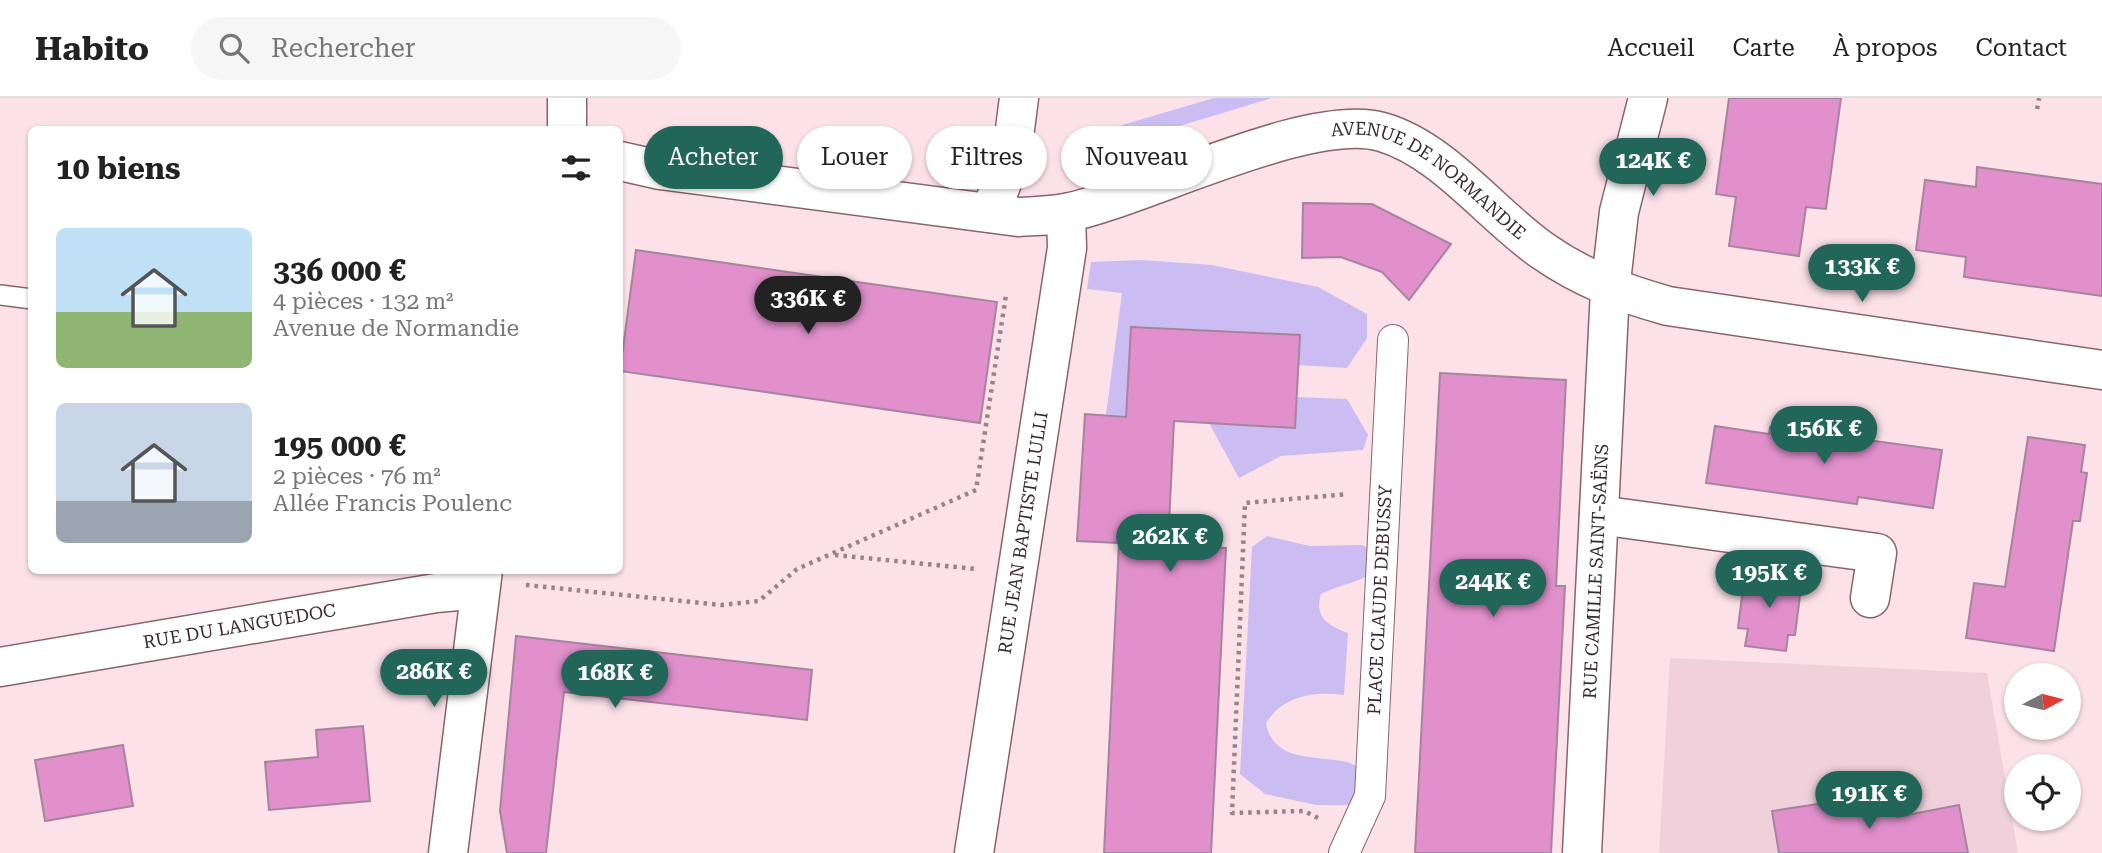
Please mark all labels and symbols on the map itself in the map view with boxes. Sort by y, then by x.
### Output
street label: AVENUE DE NORMANDIE [1330,118,1530,244]
pin: 124K € [1596,139,1710,198]
pin: 133K € [1805,244,1919,304]
pin: 336K € [751,276,865,336]
pin: 156K € [1767,406,1881,466]
street label: RUE JEAN BAPTISTE LULLI [994,410,1052,655]
street label: RUE CAMILLE SAINT-SAËNS [1579,443,1612,699]
street label: PLACE CLAUDE DEBUSSY [1363,484,1396,715]
pin: 262K € [1113,514,1227,574]
pin: 195K € [1712,550,1826,610]
pin: 244K € [1436,560,1550,619]
street label: RUE DU LANGUEDOC [142,599,338,653]
pin: 286K € [377,650,491,709]
pin: 168K € [558,650,672,710]
north arrow [2004,663,2081,740]
pin: 191K € [1812,772,1926,831]

